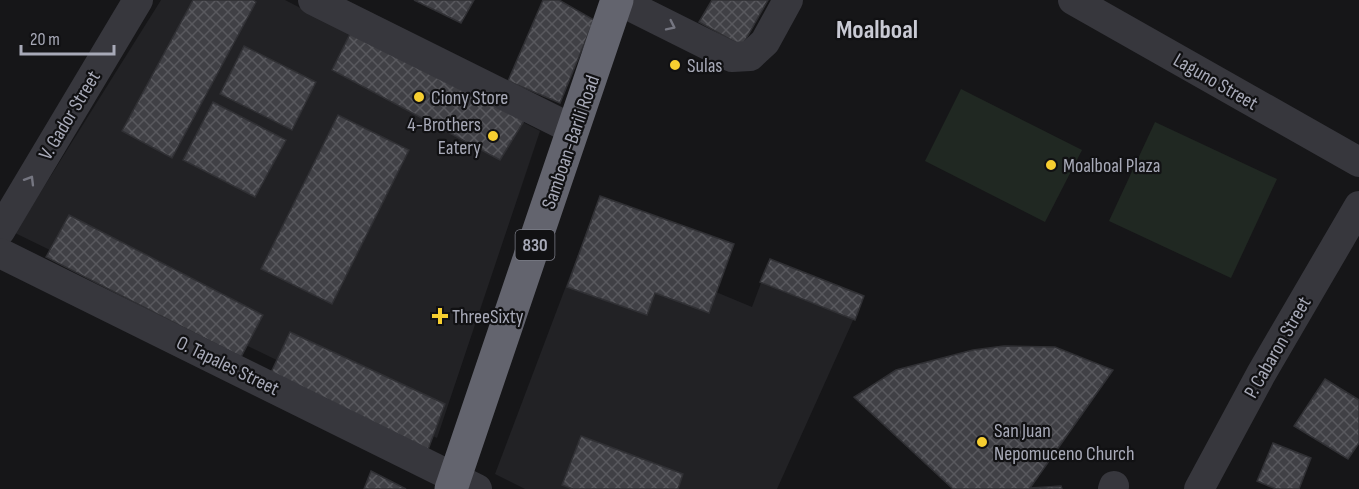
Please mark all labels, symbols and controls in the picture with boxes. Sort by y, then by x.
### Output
district label: Moalboal [836,15,918,46]
scale bar [21,18,114,56]
one-way arrow [664,19,675,30]
text: 20 m [30,29,60,50]
street label: Laguno Street [1169,48,1262,116]
place label: Sulas [687,54,723,78]
marker: Sulas [668,58,682,72]
street label: V. Gador Street [34,67,106,164]
street label: Samboan-Barili Road [537,72,605,212]
place label: Ciony Store [431,86,508,110]
marker: Ciony Store [412,90,426,104]
place label: 4-Brothers Eatery [407,113,481,160]
marker: 4-Brothers Eatery [486,129,500,143]
place label: Moalboal Plaza [1063,154,1161,178]
marker: Moalboal Plaza [1044,158,1058,172]
one-way arrow [23,176,35,186]
road number: 830 [516,230,554,260]
street label: P. Cabaron Street [1239,292,1317,403]
place label: ThreeSixty [452,305,524,329]
marker: ThreeSixty [433,309,447,323]
street label: O. Tapales Street [172,331,283,401]
place label: San Juan Nepomuceno Church [994,419,1135,466]
marker: San Juan Nepomuceno Church [975,435,989,449]

